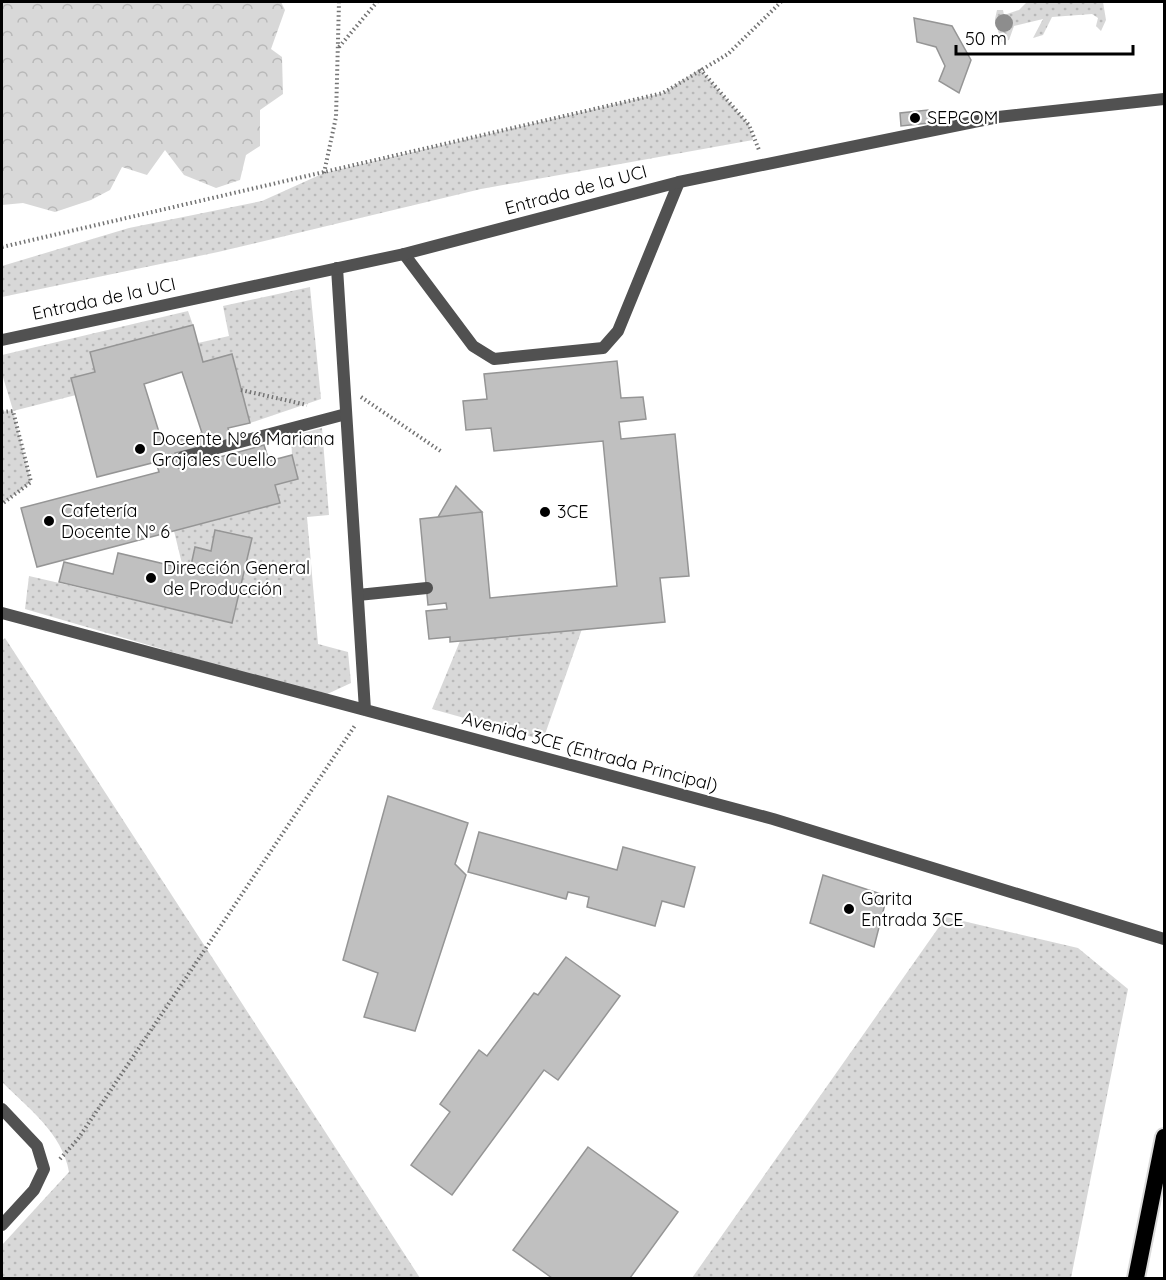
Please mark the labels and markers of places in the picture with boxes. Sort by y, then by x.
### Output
place label: SEPCOM [927,106,999,129]
marker: SEPCOM [908,111,922,125]
place label: Docente Nº 6 Mariana Grajales Cuello [152,427,335,471]
marker: Docente Nº 6 Mariana Grajales Cuello [133,442,147,456]
place label: Cafetería Docente Nº 6 [61,499,170,543]
place label: 3CE [557,500,588,523]
marker: 3CE [538,505,552,519]
marker: Cafetería Docente Nº 6 [42,514,56,528]
place label: Dirección General de Producción [163,556,310,600]
marker: Dirección General de Producción [144,571,158,585]
place label: Garita Entrada 3CE [861,887,964,931]
marker: Garita Entrada 3CE [842,902,856,916]

